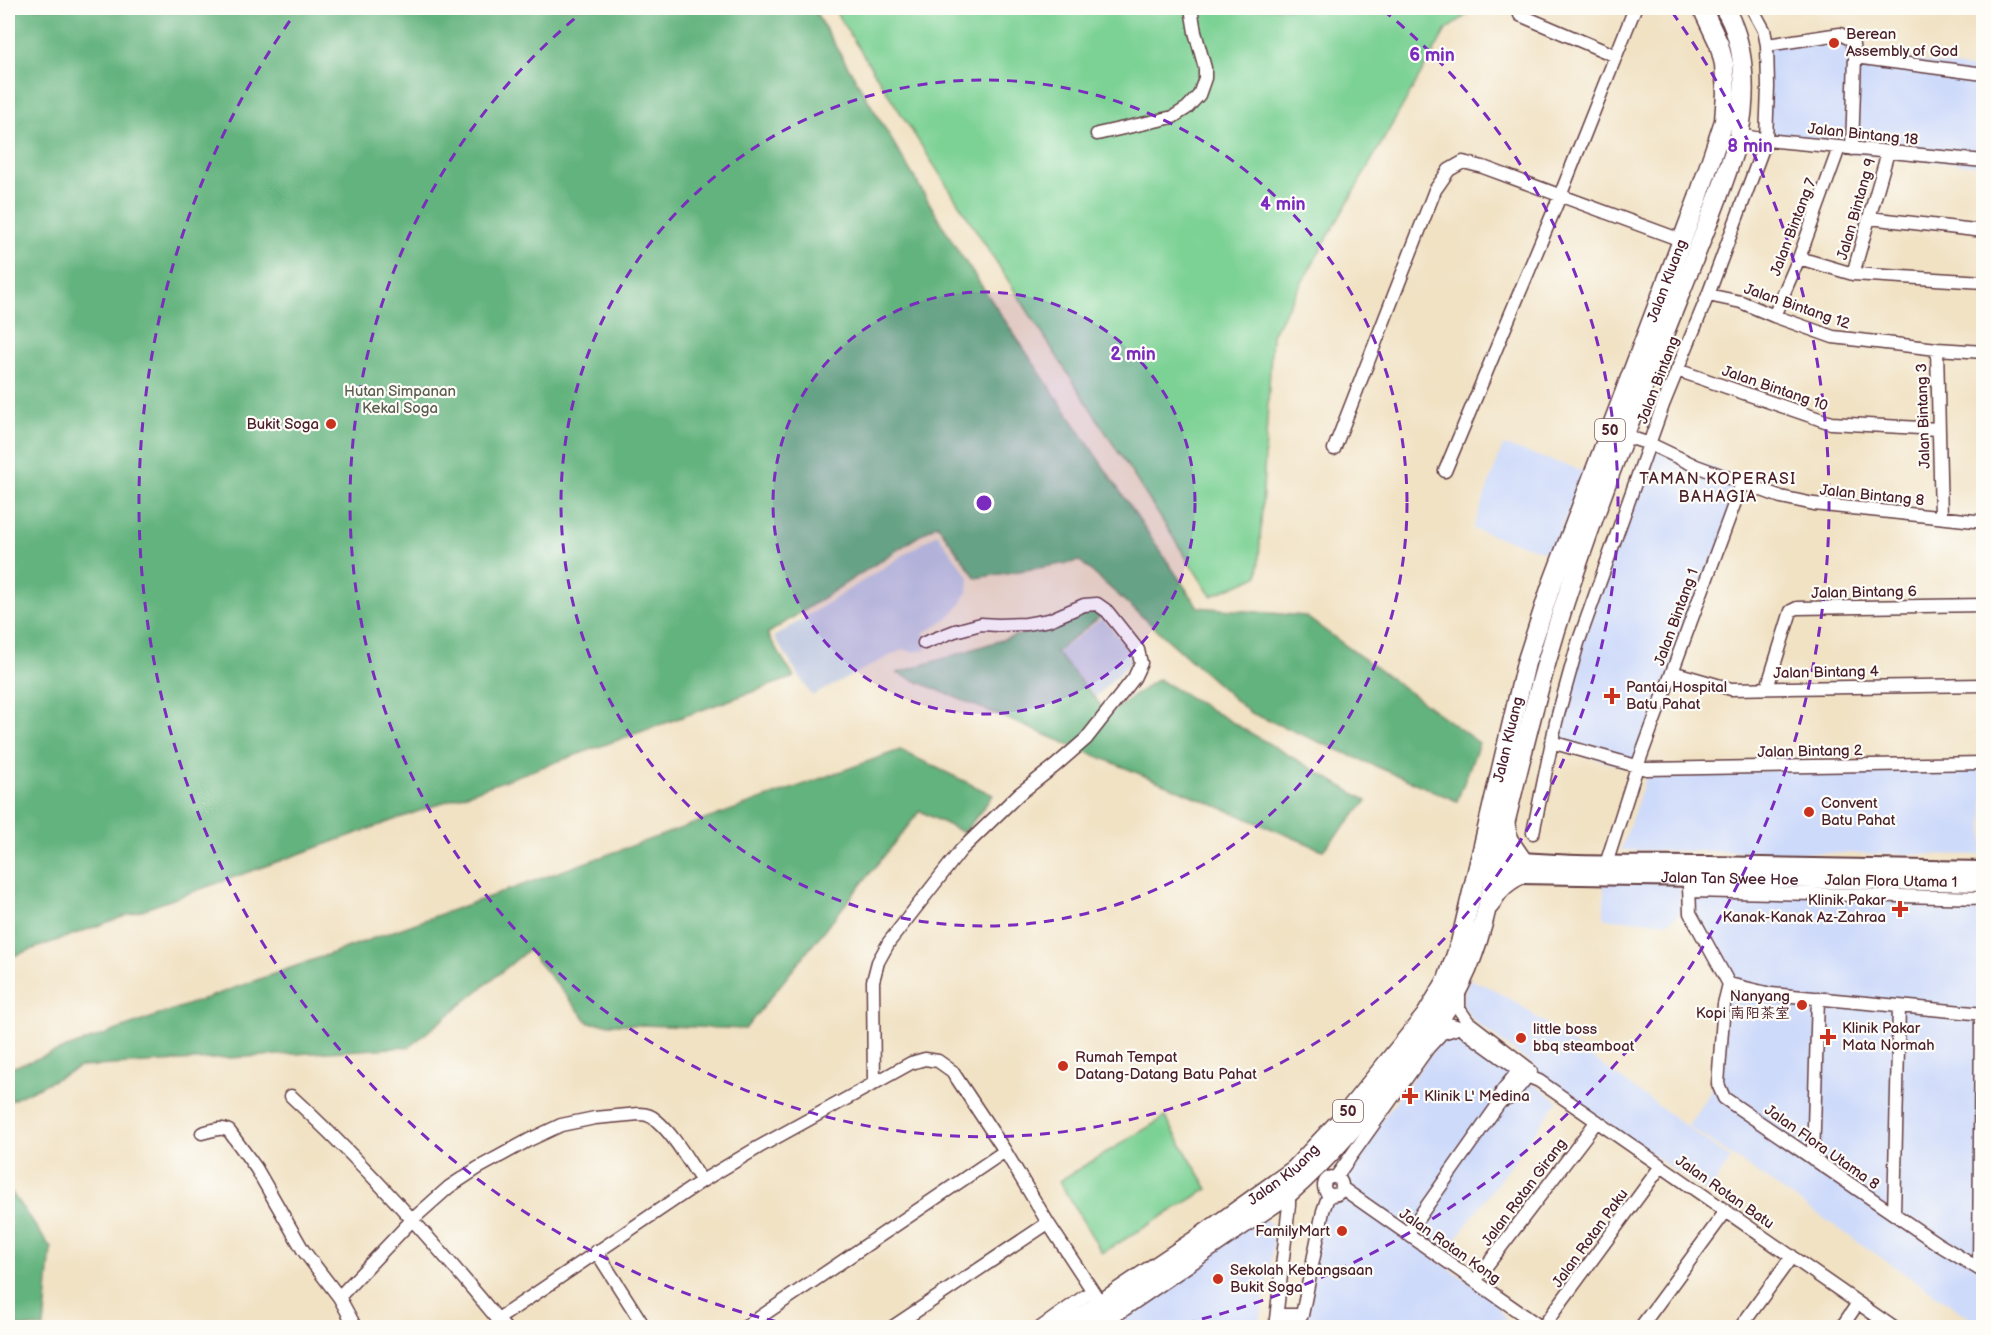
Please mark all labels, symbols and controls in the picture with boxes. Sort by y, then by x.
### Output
place label: Berean Assembly of God [1846,25,1958,61]
marker: Berean Assembly of God [1827,36,1841,50]
text: 6 min [1409,45,1455,66]
street label: Jalan Bintang 18 [1807,119,1919,150]
text: 8 min [1727,136,1773,157]
street label: Jalan Bintang 9 [1833,156,1880,262]
street label: Jalan Bintang 7 [1766,175,1821,279]
text: 4 min [1260,194,1306,215]
street label: Jalan Kluang [1643,237,1692,325]
street label: Jalan Bintang 12 [1741,279,1853,334]
street label: Jalan Bintang [1633,334,1684,427]
text: 2 min [1110,344,1156,365]
street label: Jalan Bintang 10 [1719,361,1831,416]
street label: Jalan Bintang 3 [1912,363,1935,469]
park label: Hutan Simpanan Kekal Soga [344,382,456,418]
place label: Bukit Soga [246,415,319,434]
marker: Bukit Soga [324,417,338,431]
road number: 50 [1595,419,1625,441]
district label: TAMAN KOPERASI BAHAGIA [1639,470,1797,507]
street label: Jalan Bintang 8 [1819,481,1925,510]
centre of rings [974,493,994,513]
street label: Jalan Bintang 1 [1650,566,1703,668]
street label: Jalan Bintang 6 [1811,582,1917,603]
street label: Jalan Bintang 4 [1773,662,1879,683]
place label: Pantai Hospital Batu Pahat [1626,678,1727,714]
marker: Pantai Hospital Batu Pahat [1603,687,1621,705]
street label: Jalan Kluang [1489,695,1528,784]
street label: Jalan Bintang 2 [1757,741,1863,762]
place label: Convent Batu Pahat [1821,794,1896,830]
marker: Convent Batu Pahat [1802,805,1816,819]
street label: Jalan Tan Swee Hoe [1661,868,1799,890]
street label: Jalan Flora Utama 1 [1824,871,1958,892]
place label: Klinik Pakar Kanak-Kanak Az-Zahraa [1723,891,1887,927]
marker: Klinik Pakar Kanak-Kanak Az-Zahraa [1891,900,1909,918]
place label: Nanyang Kopi 南阳茶室 [1696,987,1790,1023]
marker: Nanyang Kopi 南阳茶室 [1795,998,1809,1012]
place label: Klinik Pakar Mata Normah [1842,1019,1935,1055]
place label: little boss bbq steamboat [1533,1020,1635,1056]
marker: Klinik Pakar Mata Normah [1819,1028,1837,1046]
marker: little boss bbq steamboat [1514,1031,1528,1045]
place label: Rumah Tempat Datang-Datang Batu Pahat [1075,1048,1257,1084]
marker: Rumah Tempat Datang-Datang Batu Pahat [1056,1059,1070,1073]
marker: Klinik L' Medina [1401,1087,1419,1105]
place label: Klinik L' Medina [1424,1087,1530,1106]
road number: 50 [1333,1100,1363,1122]
street label: Jalan Flora Utama 8 [1761,1101,1883,1194]
street label: Jalan Rotan Girang [1478,1135,1571,1250]
street label: Jalan Kluang [1244,1140,1324,1210]
street label: Jalan Rotan Batu [1672,1151,1778,1233]
street label: Jalan Rotan Paku [1548,1185,1633,1291]
street label: Jalan Rotan Kong [1395,1204,1504,1288]
place label: FamilyMart [1255,1222,1330,1241]
marker: FamilyMart [1335,1224,1349,1238]
place label: Sekolah Kebangsaan Bukit Soga [1230,1261,1373,1297]
marker: Sekolah Kebangsaan Bukit Soga [1211,1272,1225,1286]

